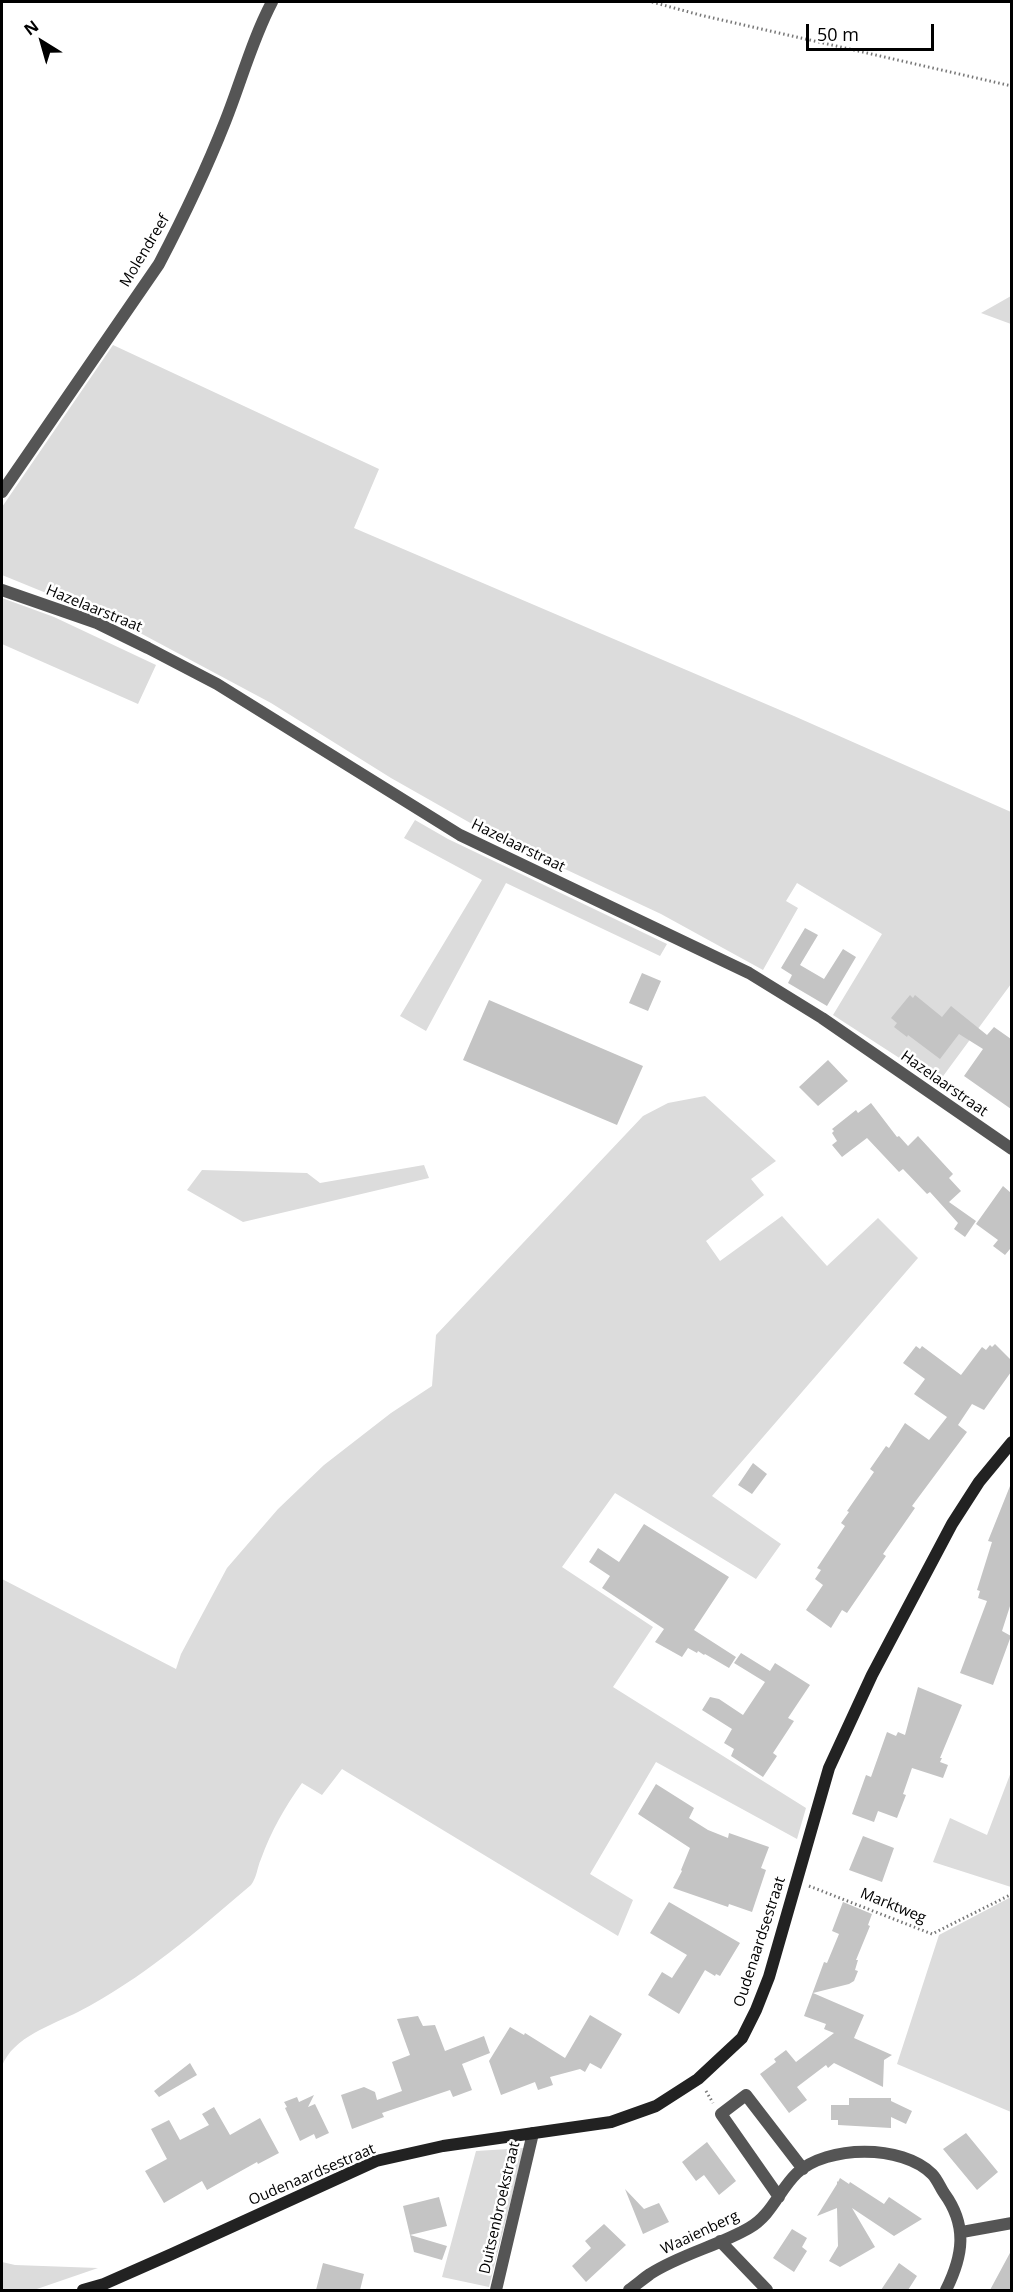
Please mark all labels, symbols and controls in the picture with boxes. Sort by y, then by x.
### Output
north arrow [12,12,72,72]
scale bar [809,12,936,50]
text: N [19,15,43,40]
text: 50 m [817,22,859,46]
street label: Molendreef [116,212,174,290]
street label: Hazelaarstraat [43,582,145,636]
street label: Hazelaarstraat [468,816,568,876]
street label: Hazelaarstraat [897,1047,991,1121]
street label: Oudenaardsestraat [730,1875,790,2009]
street label: Marktweg [857,1885,929,1927]
street label: Oudenaardsestraat [246,2140,378,2210]
street label: Duitsenbroekstraat [476,2140,524,2276]
street label: Waaienberg [658,2207,742,2259]

